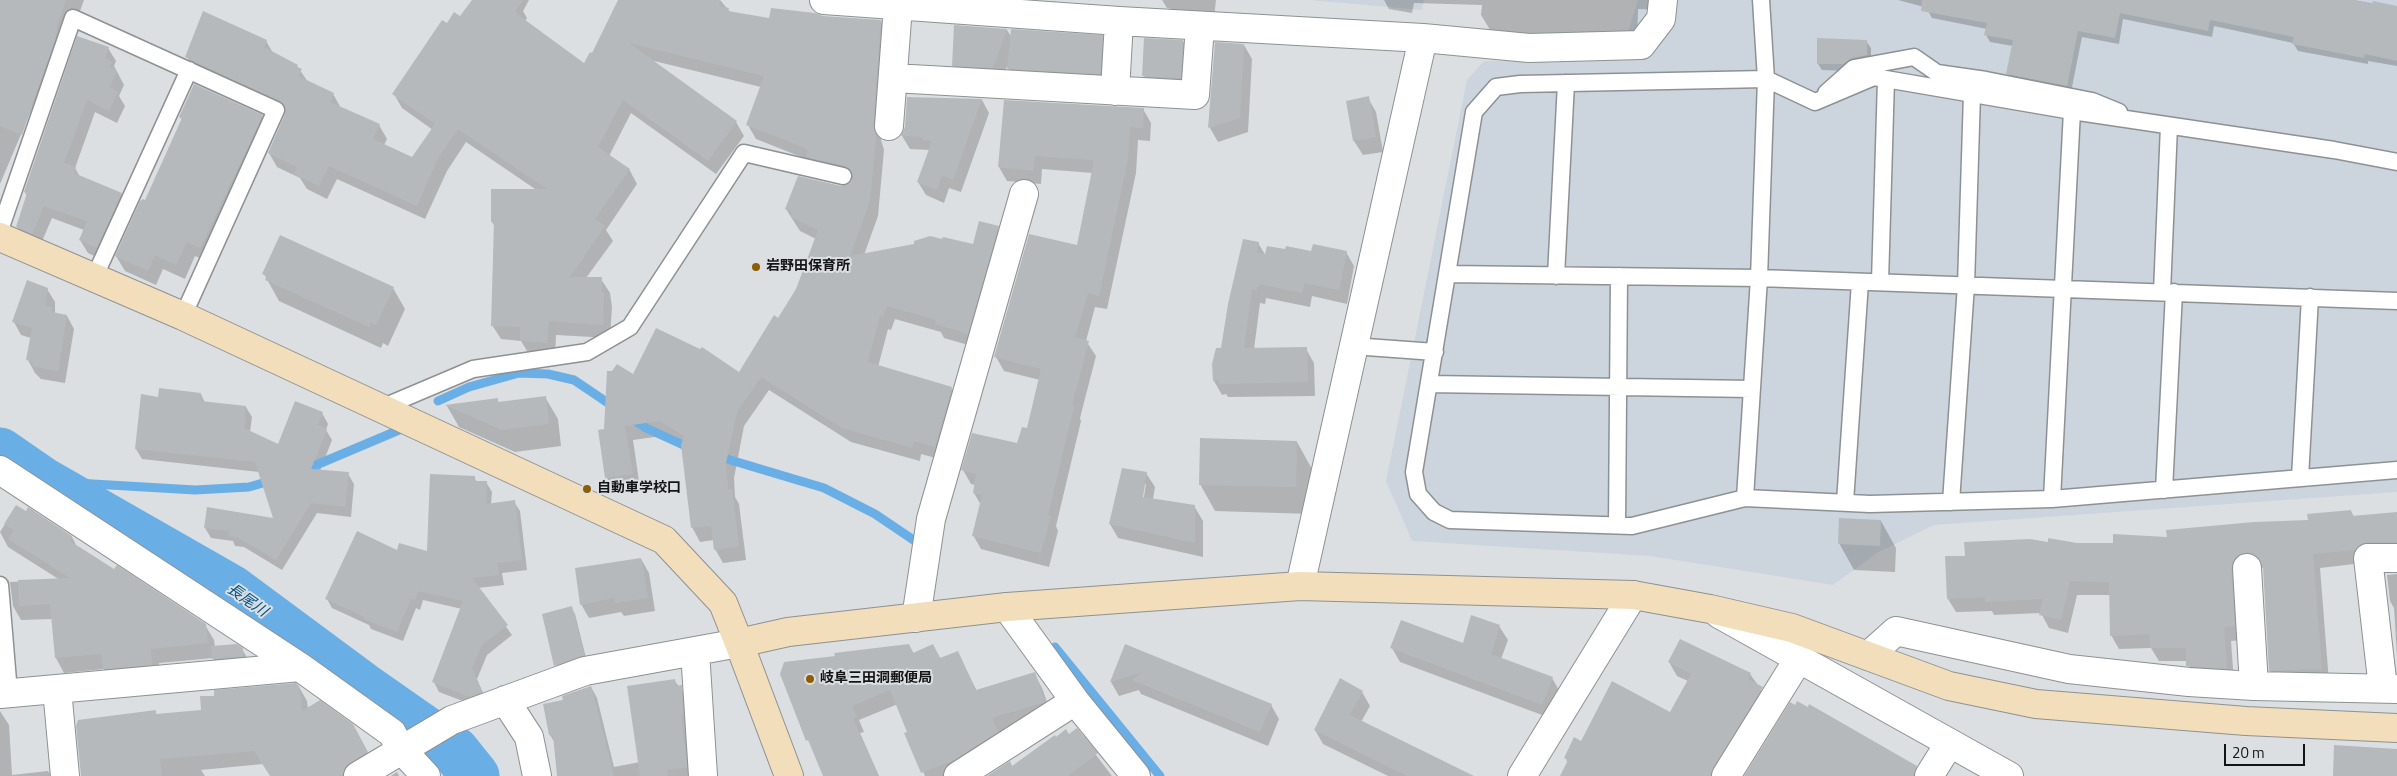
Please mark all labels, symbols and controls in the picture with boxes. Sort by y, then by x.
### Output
place label: 岩野田保育所 [766,259,850,275]
marker: 岩野田保育所 [750,261,762,273]
place label: 自動車学校口 [597,481,681,497]
marker: 自動車学校口 [581,483,593,495]
water label: 長尾川 [223,581,271,621]
place label: 岐阜三田洞郵便局 [820,671,932,687]
marker: 岐阜三田洞郵便局 [804,673,816,685]
scale bar [2227,734,2308,766]
text: 20 m [2232,741,2265,764]

